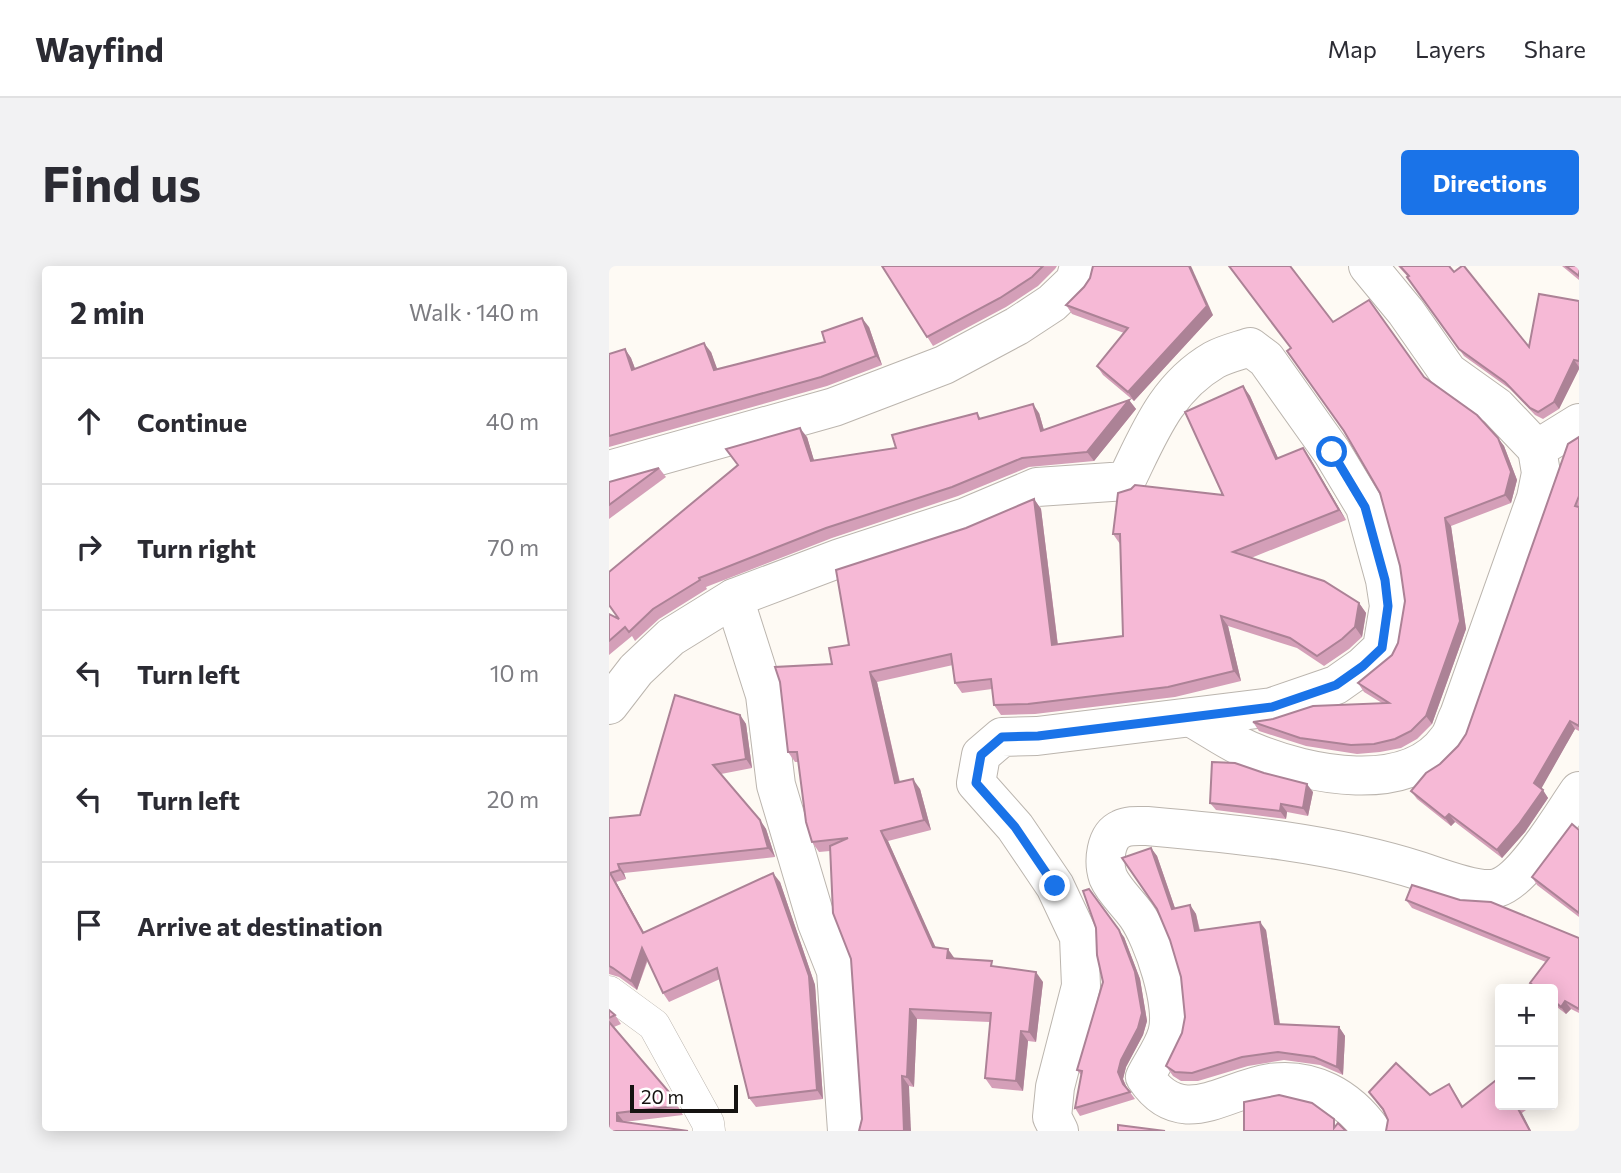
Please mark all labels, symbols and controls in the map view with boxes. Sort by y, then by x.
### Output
text: Wayfind [35,28,164,69]
text: Map [1328,34,1377,63]
text: Layers [1415,34,1486,63]
text: Share [1524,34,1586,63]
button: Directions [1401,150,1579,215]
text: Find us [42,152,201,212]
text: 2 min [70,293,145,330]
text: Walk · 140 m [409,298,539,326]
icon: ahead [70,402,108,440]
text: Continue [137,406,247,437]
text: 40 m [486,407,539,435]
route start [1316,436,1347,467]
icon: right [70,528,108,566]
text: Turn right [137,532,256,563]
text: 70 m [487,533,539,561]
icon: left [70,654,108,692]
text: Turn left [137,658,240,689]
text: 10 m [490,659,539,687]
icon: left [70,780,108,818]
text: Turn left [137,784,240,815]
text: 20 m [487,785,539,813]
route end [1039,870,1070,901]
icon: arrive [70,906,108,944]
text: Arrive at destination [137,910,383,941]
map controls [1495,984,1558,1110]
button: + [1495,984,1558,1047]
button: − [1495,1047,1558,1110]
scale bar [630,1082,739,1114]
text: 20 m [641,1085,684,1108]

